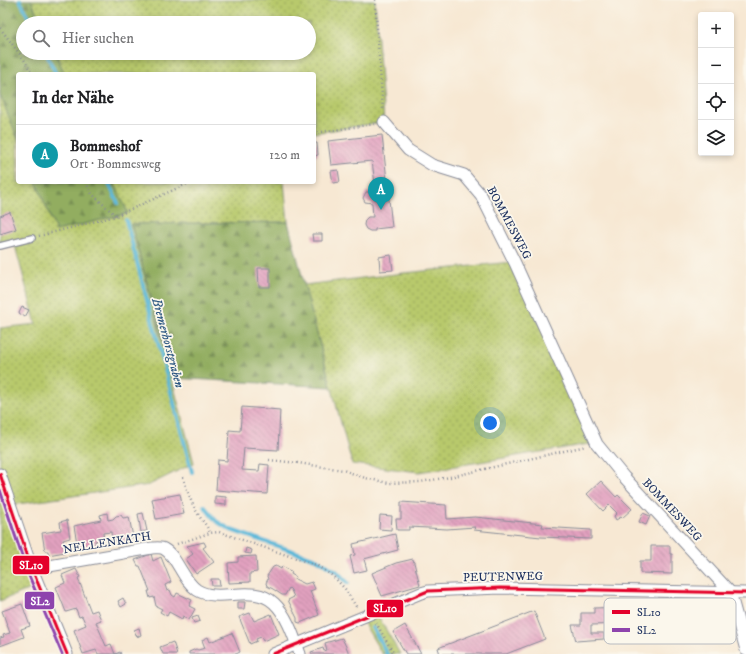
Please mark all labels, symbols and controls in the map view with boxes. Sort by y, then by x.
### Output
map controls [698,12,734,156]
button: + [698,12,734,48]
search box [16,16,316,60]
icon: search [30,27,52,49]
text: Hier suchen [62,29,134,48]
button: − [698,48,734,84]
button: locate [698,84,734,120]
text: In der Nähe [32,87,114,109]
button: layers [698,120,734,156]
text: Bommeshof [70,137,140,156]
text: A [41,147,49,163]
text: 120 m [269,147,300,163]
text: Ort · Bommesweg [70,156,161,172]
pin: A [368,177,394,210]
street label: BOMMESWEG [483,184,535,263]
water label: Bremerhorstgraben [148,295,188,390]
your location [480,413,500,433]
street label: BOMMESWEG [639,475,705,545]
street label: NELLENKATH [62,529,152,557]
line badge: SL10 [12,555,50,575]
text: SL10 [19,559,43,573]
street label: PEUTENWEG [463,569,544,585]
line badge: SL2 [24,591,55,610]
text: SL2 [30,595,50,609]
legend [604,598,736,644]
line badge: SL10 [366,599,404,618]
text: SL10 [373,602,397,616]
text: SL10 [637,606,661,620]
text: SL2 [637,624,657,638]

